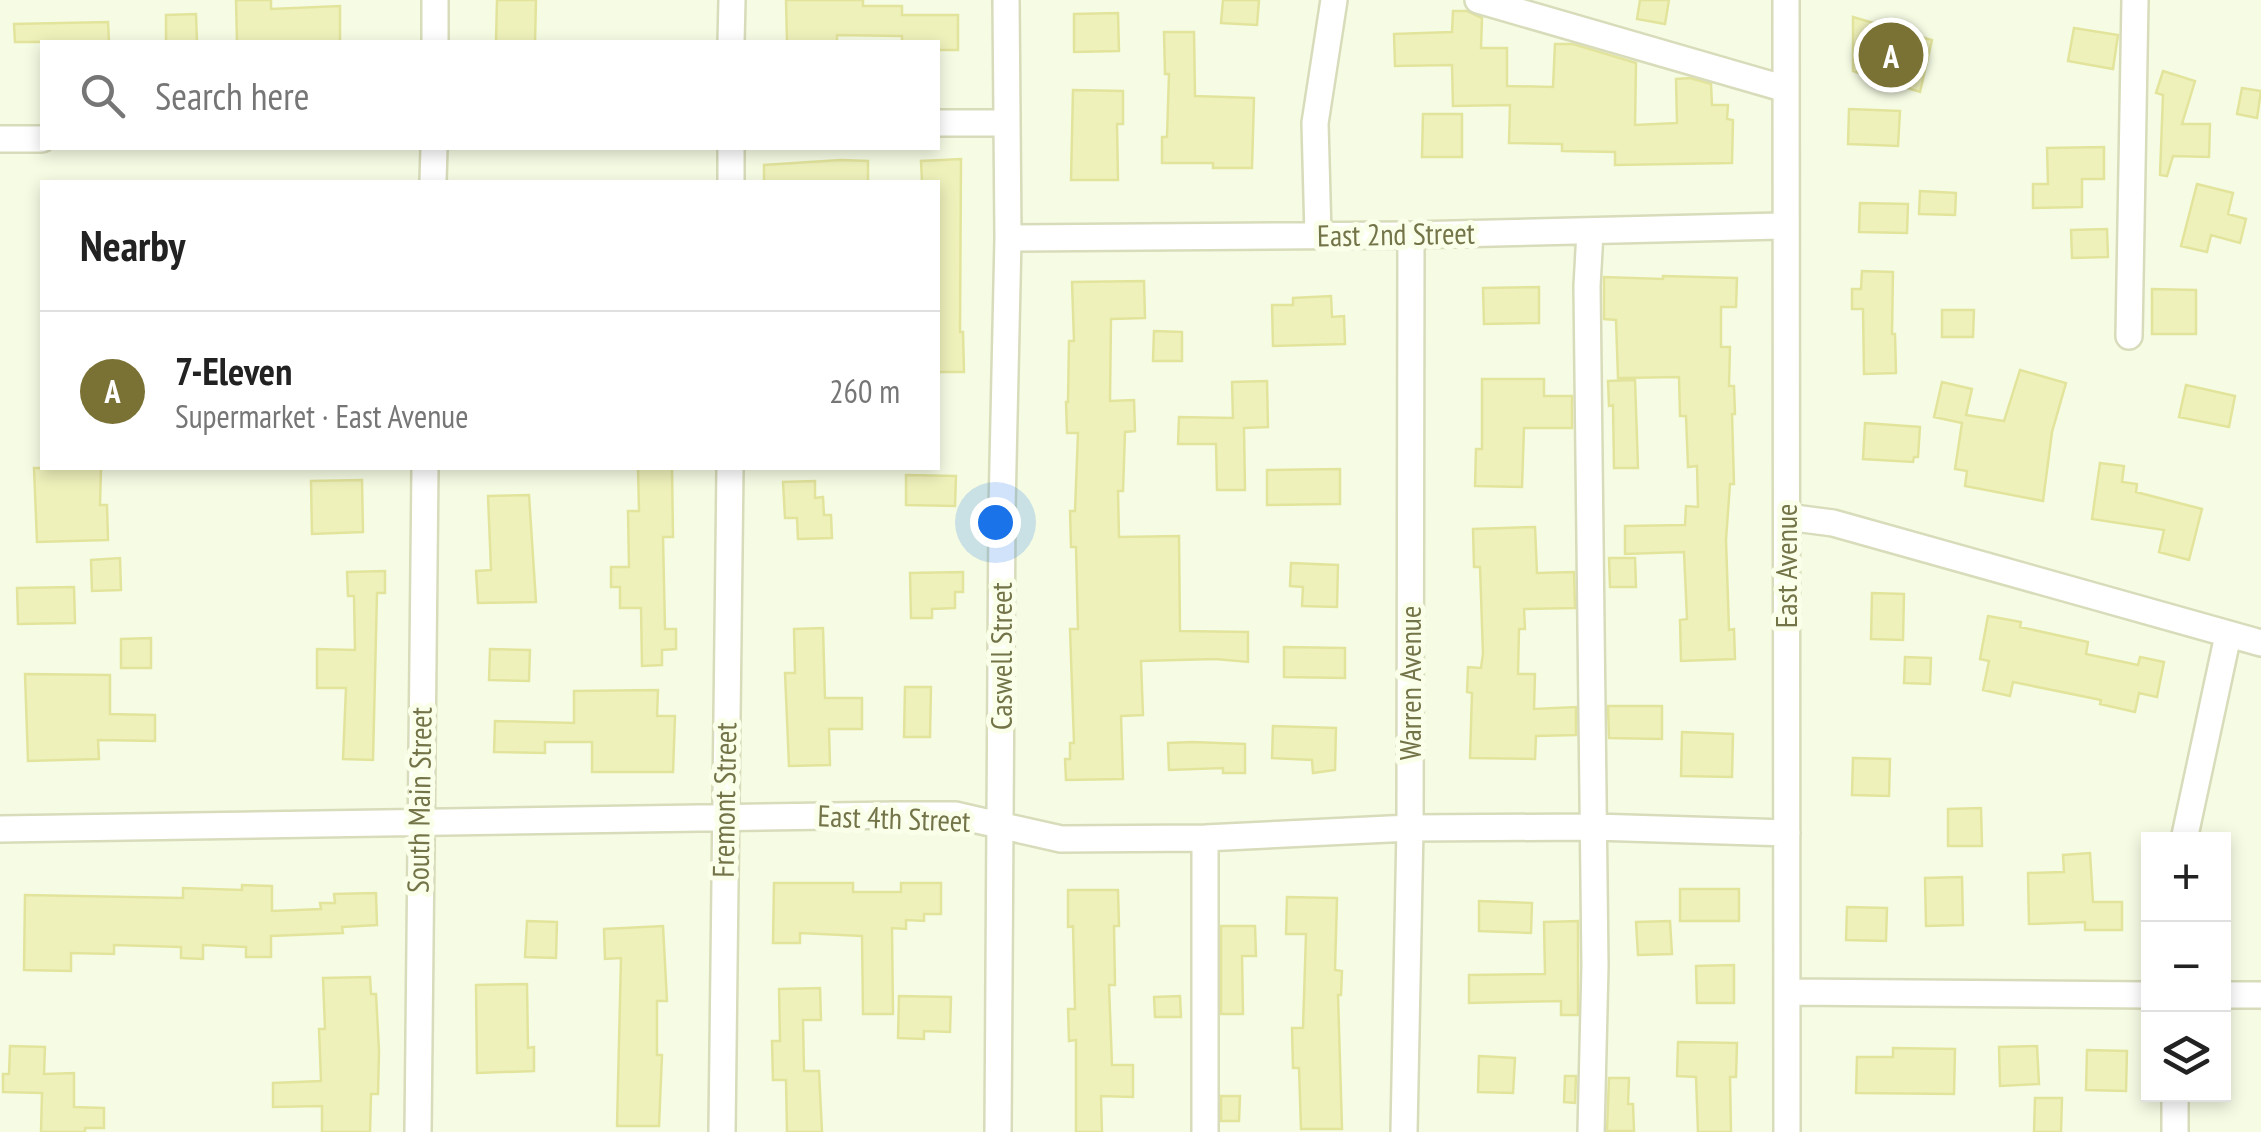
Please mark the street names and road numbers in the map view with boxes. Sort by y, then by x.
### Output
street label: East 2nd Street [1317,213,1476,254]
street label: East Avenue [1766,504,1805,628]
street label: Caswell Street [981,581,1020,730]
street label: Warren Avenue [1390,606,1429,760]
street label: South Main Street [397,706,440,893]
street label: Fremont Street [703,721,744,878]
street label: East 4th Street [817,795,972,840]

